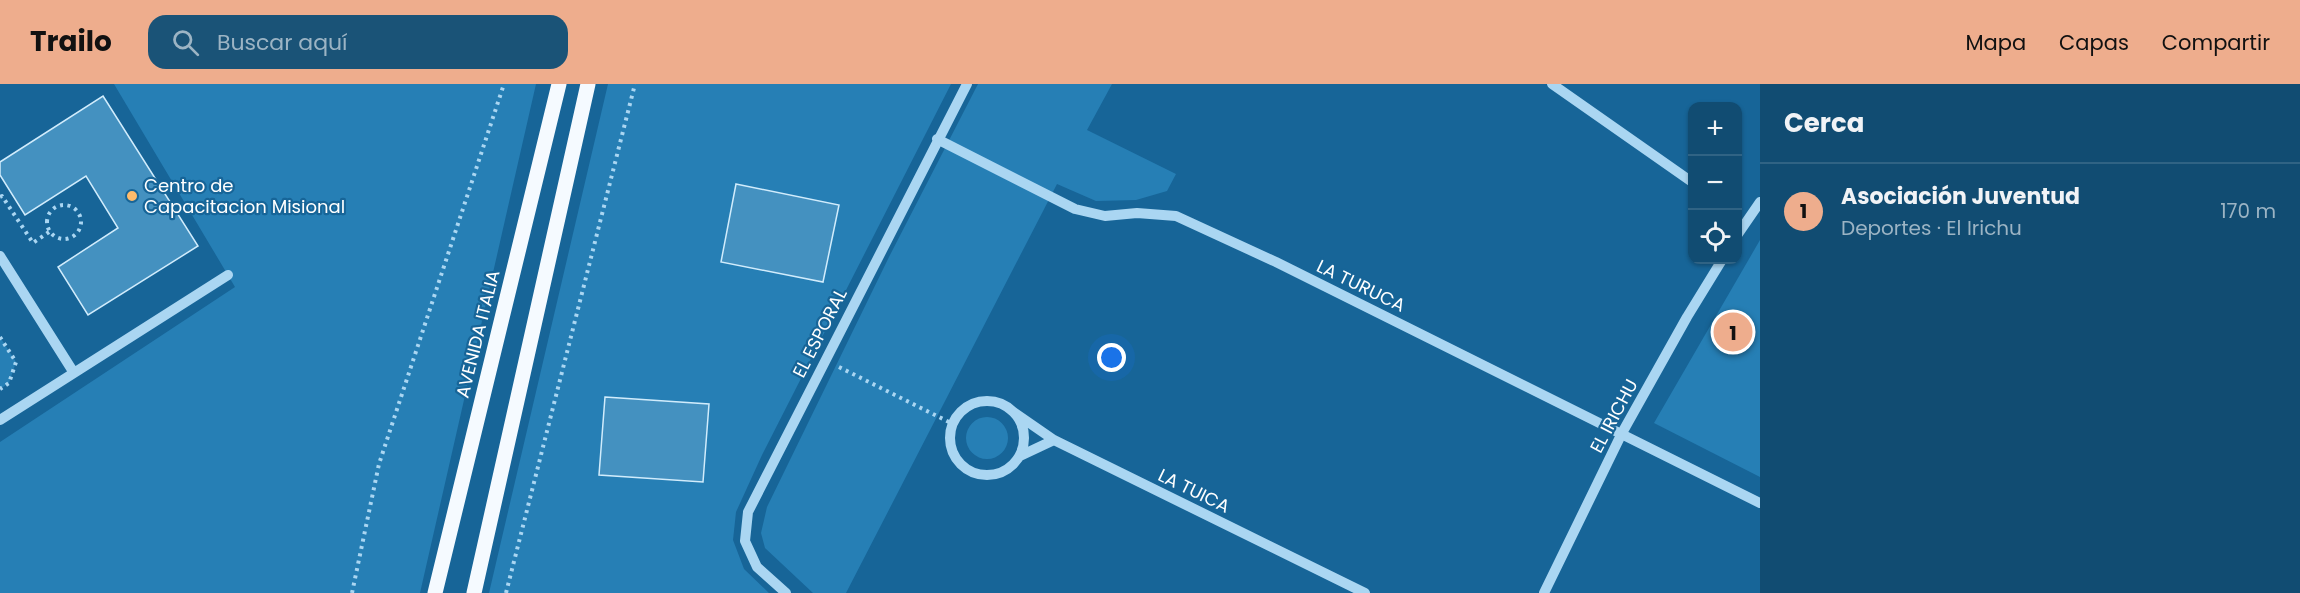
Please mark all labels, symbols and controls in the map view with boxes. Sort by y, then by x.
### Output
search box [148,15,568,69]
text: Trailo [30,22,112,61]
icon: search [169,26,202,59]
text: Buscar aquí [217,27,348,58]
text: Mapa [1965,28,2026,57]
text: Capas [2059,28,2129,57]
text: Compartir [2162,28,2270,57]
map controls [1688,102,1742,264]
button: + [1688,102,1742,156]
text: Cerca [1784,105,1864,141]
button: − [1688,156,1742,210]
place label: Centro de Capacitacion Misional [144,173,345,219]
text: Asociación Juventud [1841,181,2080,212]
marker: Centro de Capacitacion Misional [125,189,139,203]
text: 1 [1800,197,1807,225]
text: 170 m [2220,197,2276,225]
button: locate [1688,210,1742,264]
text: Deportes · El Irichu [1841,214,2022,242]
street label: LA TURUCA [1313,253,1410,318]
street label: AVENIDA ITALIA [450,267,505,400]
street label: EL ESPORAL [786,284,853,382]
pin: 1 [1714,310,1752,354]
your location [1097,343,1126,372]
street label: EL IRICHU [1584,375,1643,457]
street label: LA TUICA [1154,462,1234,519]

